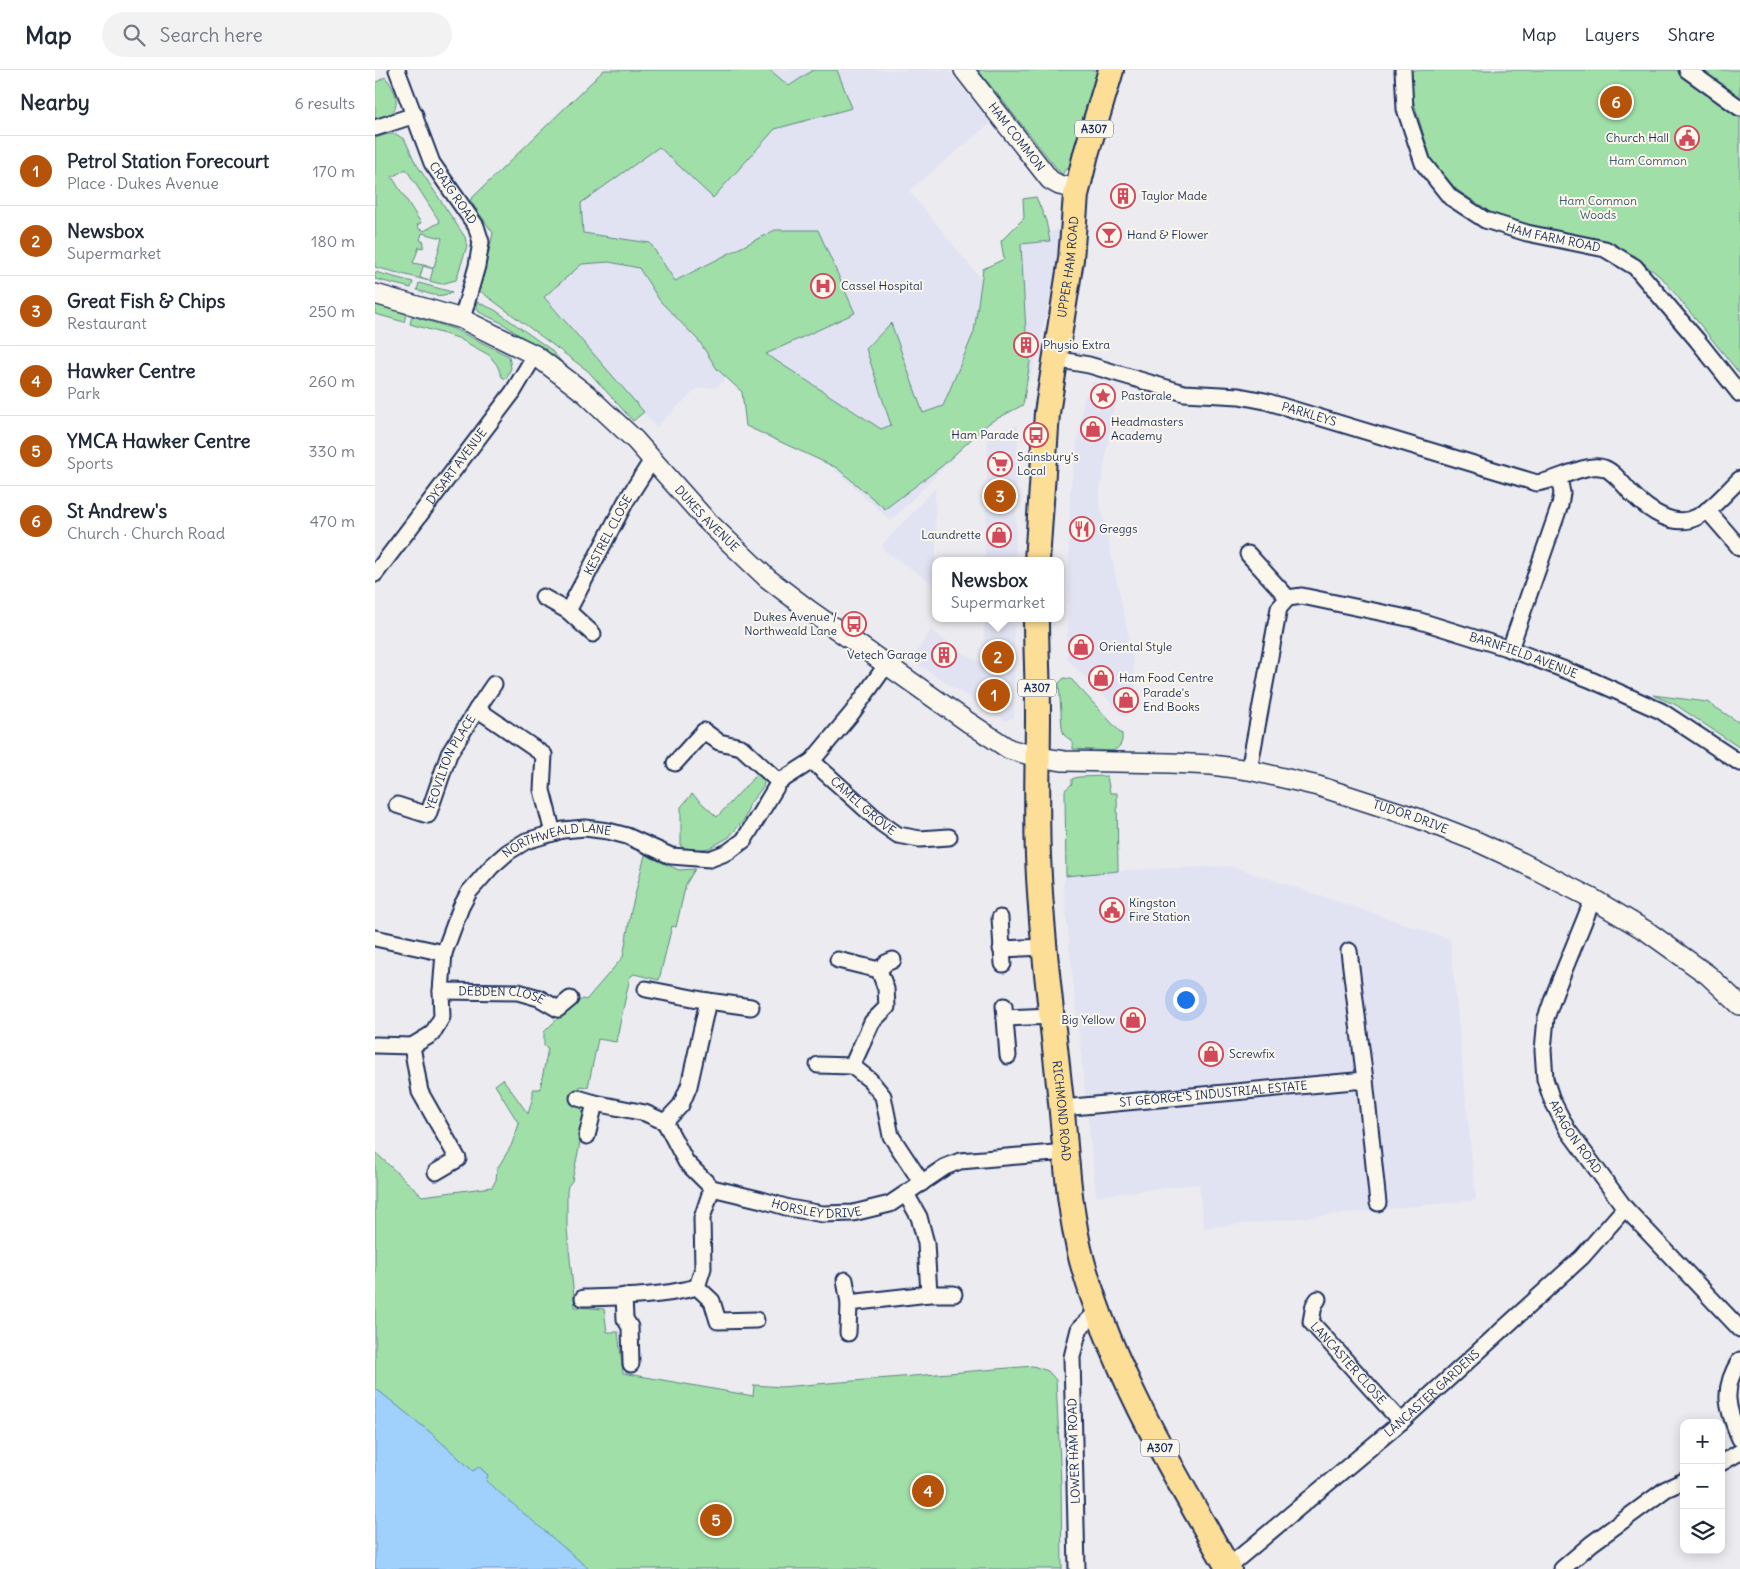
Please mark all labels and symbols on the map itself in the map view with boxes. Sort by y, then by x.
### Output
pin: 6 [1600,83,1632,121]
street label: HAM COMMON [985,99,1048,174]
road number: A307 [1075,121,1113,138]
public building icon: Church Hall [1674,125,1700,151]
place label: Church Hall [1606,130,1669,145]
park label: Ham Common [1609,153,1687,168]
street label: CRAIG ROAD [426,159,480,227]
building icon: Taylor Made [1110,183,1136,209]
place label: Taylor Made [1141,188,1207,203]
park label: Ham Common Woods [1559,193,1637,222]
street label: UPPER HAM ROAD [1054,216,1081,319]
street label: HAM FARM ROAD [1504,219,1602,255]
bar icon: Hand & Flower [1096,222,1122,248]
place label: Hand & Flower [1127,227,1208,242]
hospital icon: Cassel Hospital [810,273,836,299]
place label: Cassel Hospital [841,278,923,293]
building icon: Physio Extra [1013,332,1039,358]
place label: Physio Extra [1043,337,1110,352]
place icon: Pastorale [1090,383,1116,409]
place label: Pastorale [1121,388,1172,403]
street label: PARKLEYS [1280,398,1339,429]
place label: Headmasters Academy [1111,414,1183,443]
shop icon: Headmasters Academy [1080,416,1106,442]
bus stop icon: Ham Parade [1023,422,1049,448]
street label: DYSART AVENUE [423,425,490,507]
place label: Ham Parade [951,427,1019,442]
place label: Sainsbury's Local [1017,449,1079,478]
supermarket icon: Sainsbury's Local [987,451,1013,477]
pin: 3 [984,477,1016,515]
street label: DUKES AVENUE [672,482,742,555]
street label: KESTREL CLOSE [580,492,635,577]
restaurant icon: Greggs [1069,516,1095,542]
place label: Greggs [1099,521,1138,536]
shop icon: Laundrette [986,522,1012,548]
place label: Laundrette [921,527,981,542]
place label: Dukes Avenue / Northweald Lane [744,609,837,638]
bus stop icon: Dukes Avenue / Northweald Lane [841,611,867,637]
street label: BARNFIELD AVENUE [1468,629,1580,681]
shop icon: Oriental Style [1068,634,1094,660]
pin: 2 [982,638,1014,676]
place label: Oriental Style [1099,639,1172,654]
building icon: Vetech Garage [931,642,957,668]
place label: Vetech Garage [847,647,927,662]
shop icon: Ham Food Centre [1088,665,1114,691]
place label: Ham Food Centre [1119,670,1213,685]
pin: 1 [978,676,1010,714]
road number: A307 [1018,680,1056,696]
place label: Parade's End Books [1143,685,1200,714]
shop icon: Parade's End Books [1113,687,1139,713]
street label: YEOVILTON PLACE [422,712,479,812]
street label: CAMEL GROVE [827,773,899,838]
street label: TUDOR DRIVE [1371,796,1450,837]
street label: NORTHWEALD LANE [499,820,612,861]
place label: Kingston Fire Station [1129,895,1190,924]
public building icon: Kingston Fire Station [1099,897,1125,923]
street label: DEBDEN CLOSE [458,983,548,1007]
your location [1173,987,1199,1013]
shop icon: Big Yellow [1120,1007,1146,1033]
place label: Big Yellow [1061,1012,1116,1027]
shop icon: Screwfix [1198,1041,1224,1067]
place label: Screwfix [1229,1046,1275,1061]
street label: RICHMOND ROAD [1050,1060,1074,1162]
street label: ST GEORGE'S INDUSTRIAL ESTATE [1119,1077,1308,1110]
street label: ARAGON ROAD [1546,1097,1605,1176]
street label: HORSLEY DRIVE [770,1195,863,1221]
street label: LANCASTER CLOSE [1308,1319,1389,1407]
street label: LANCASTER GARDENS [1381,1346,1483,1440]
street label: LOWER HAM ROAD [1064,1398,1083,1504]
road number: A307 [1141,1440,1179,1456]
pin: 4 [912,1472,944,1510]
pin: 5 [700,1501,732,1539]

